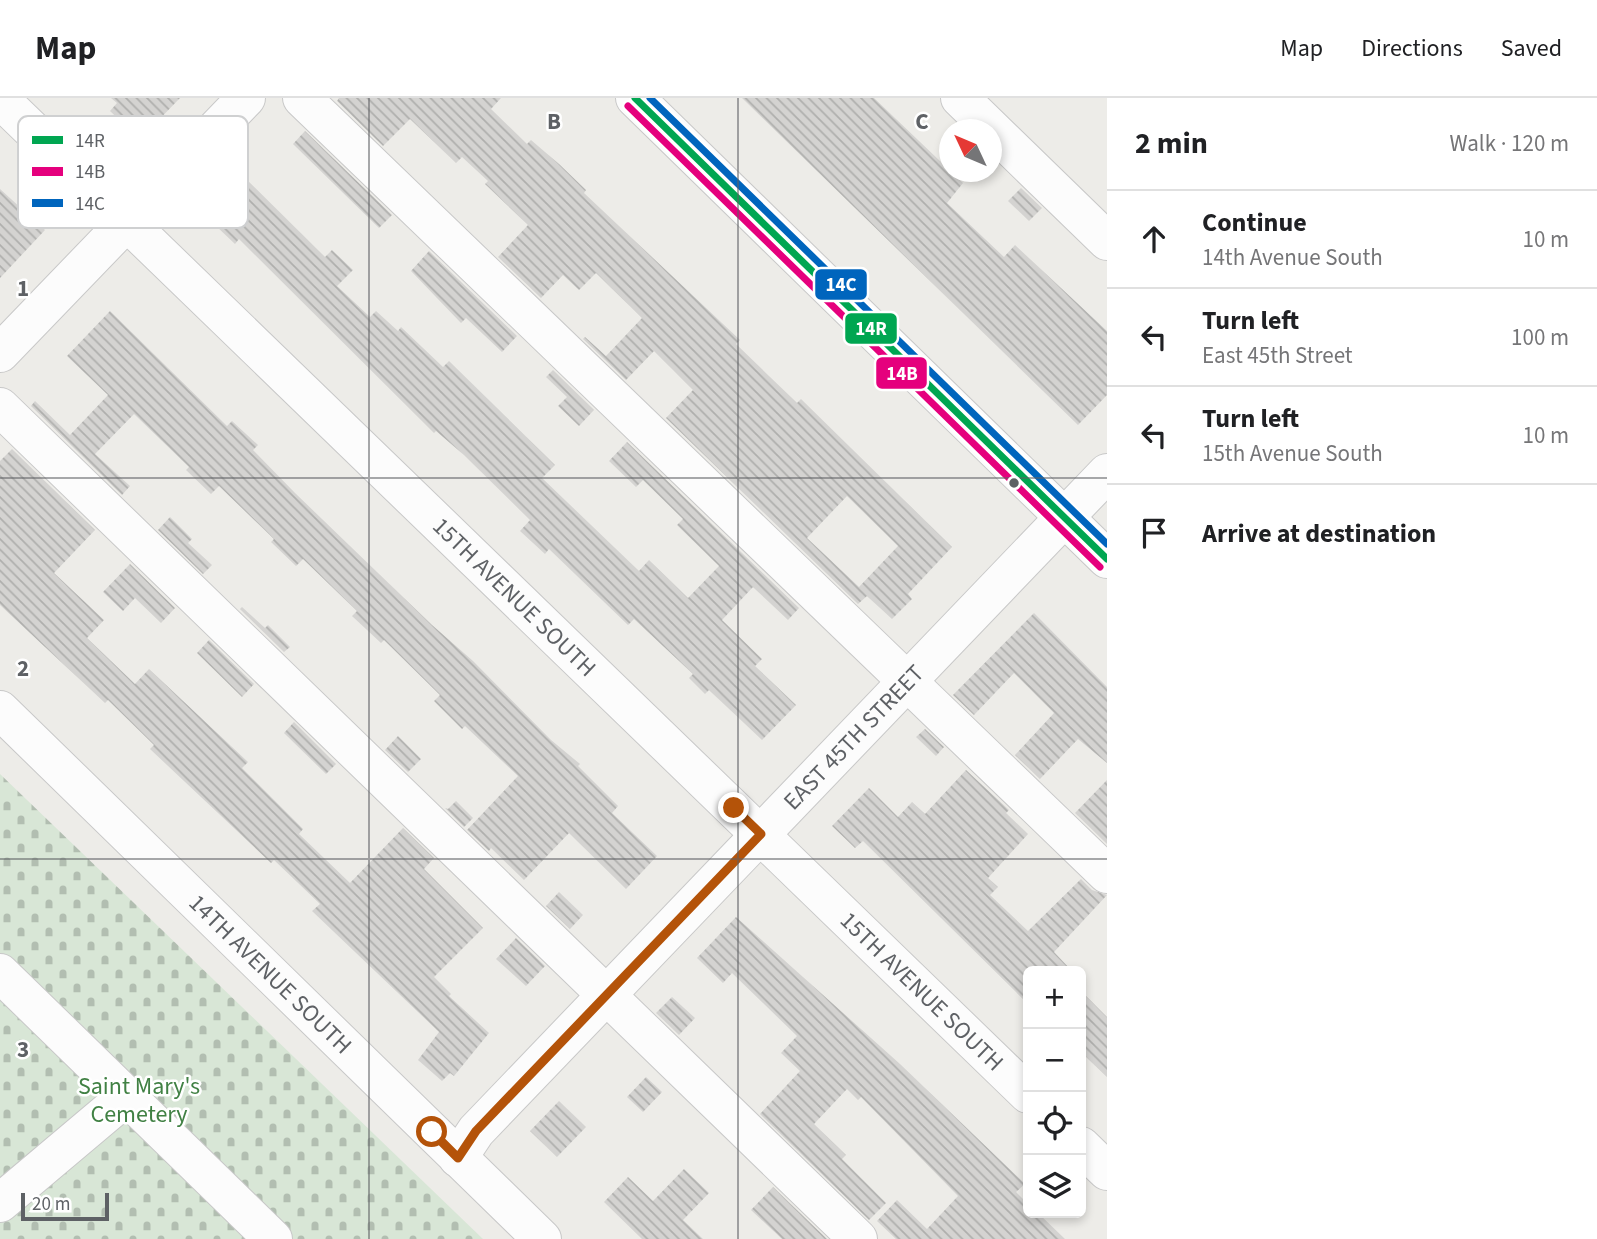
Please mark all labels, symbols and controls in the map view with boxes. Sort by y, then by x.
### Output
text: Map [35,25,96,72]
text: Map [1280,31,1323,66]
text: Directions [1361,31,1463,66]
text: Saved [1501,31,1562,66]
text: B [547,105,561,138]
text: C [915,105,929,138]
legend [18,116,248,228]
north arrow [939,119,1002,182]
text: 2 min [1135,122,1208,165]
text: Walk · 120 m [1450,127,1569,160]
text: 14R [75,128,105,155]
text: 14B [75,159,105,186]
text: 14C [75,191,105,218]
text: Continue [1202,204,1307,241]
icon: ahead [1135,220,1173,258]
text: 10 m [1522,223,1569,256]
text: 14th Avenue South [1202,241,1383,274]
line badge: 14C [814,268,868,301]
text: 1 [17,272,29,305]
text: 14C [825,272,857,299]
text: Turn left [1202,302,1299,339]
line badge: 14R [844,312,898,345]
text: 14R [855,316,887,343]
icon: left [1135,318,1173,356]
text: 100 m [1511,321,1569,354]
text: East 45th Street [1202,339,1353,372]
line badge: 14B [875,356,928,390]
text: 14B [886,361,918,388]
text: Turn left [1202,400,1299,437]
icon: left [1135,416,1173,454]
text: 10 m [1522,419,1569,452]
text: 15th Avenue South [1202,437,1383,470]
unlabelled marker [1007,476,1021,490]
street label: 15TH AVENUE SOUTH [424,510,604,685]
icon: arrive [1135,514,1173,552]
text: Arrive at destination [1202,515,1436,552]
text: 2 [17,652,29,685]
street label: EAST 45TH STREET [776,657,932,818]
route end [718,792,749,823]
street label: 14TH AVENUE SOUTH [181,886,360,1062]
street label: 15TH AVENUE SOUTH [832,904,1011,1079]
map controls [1023,966,1086,1218]
button: + [1023,966,1086,1029]
button: − [1023,1029,1086,1092]
text: 3 [17,1033,29,1066]
park label: Saint Mary's Cemetery [78,1069,200,1132]
button: locate [1023,1092,1086,1155]
route start [416,1116,447,1147]
button: layers [1023,1155,1086,1218]
scale bar [21,1190,108,1222]
text: 20 m [32,1191,70,1218]

